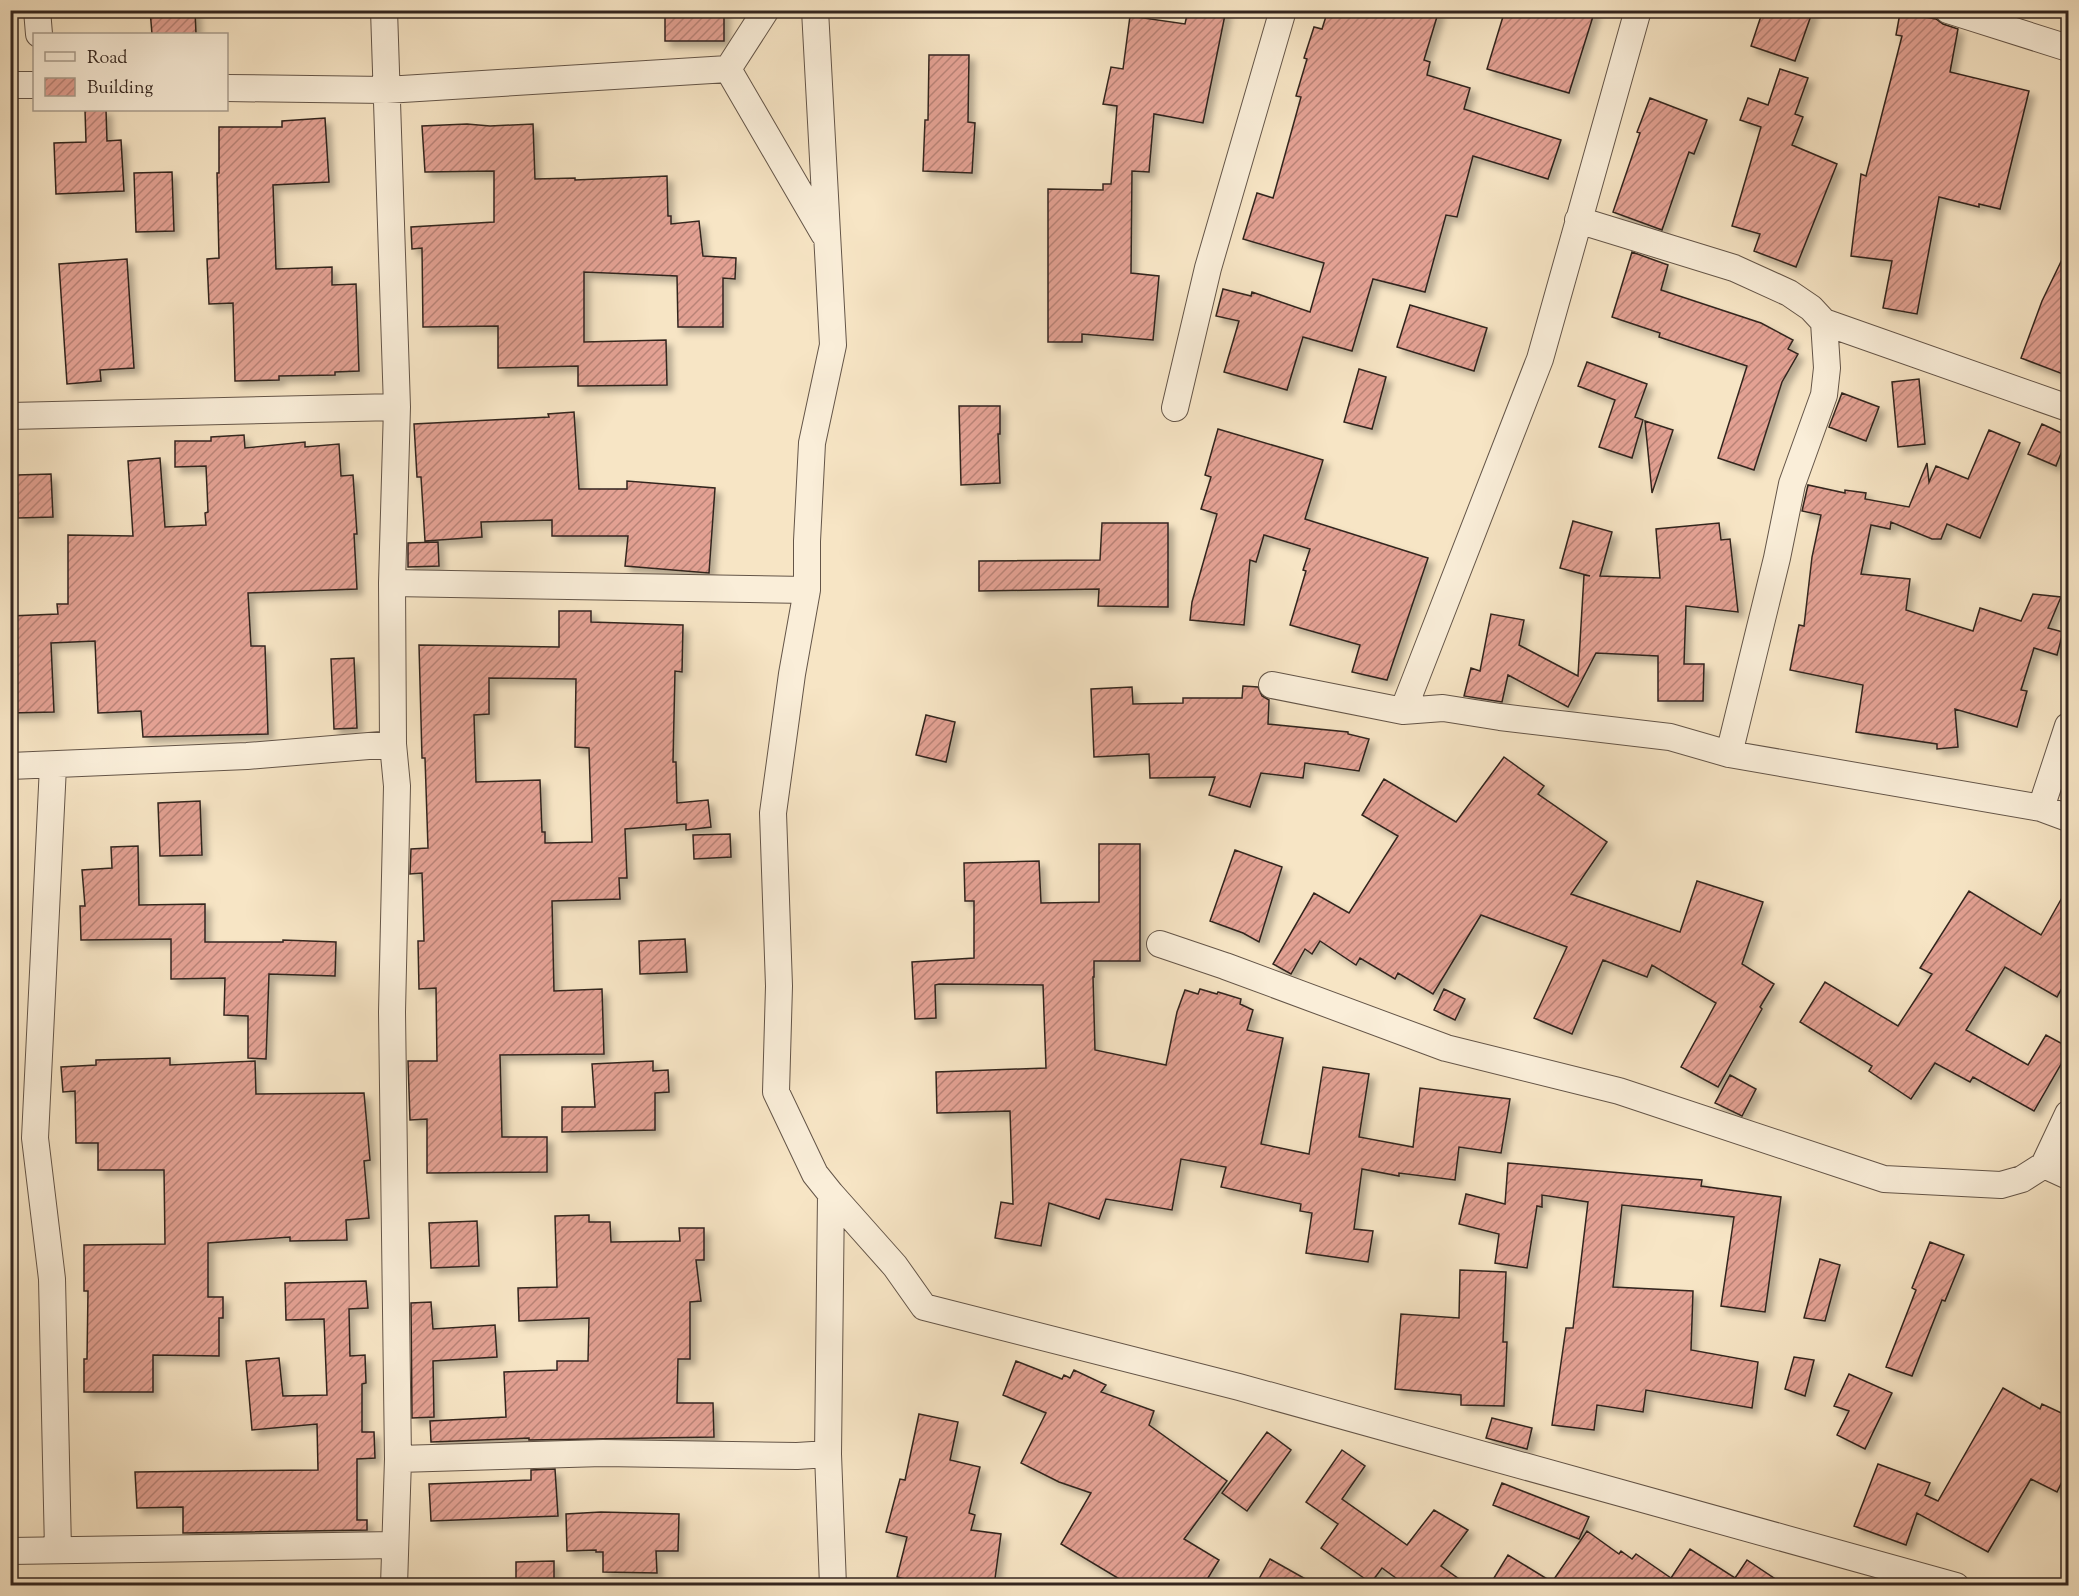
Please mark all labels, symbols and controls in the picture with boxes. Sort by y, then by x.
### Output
legend [33,33,228,111]
text: Road [87,46,127,72]
text: Building [87,76,153,102]

